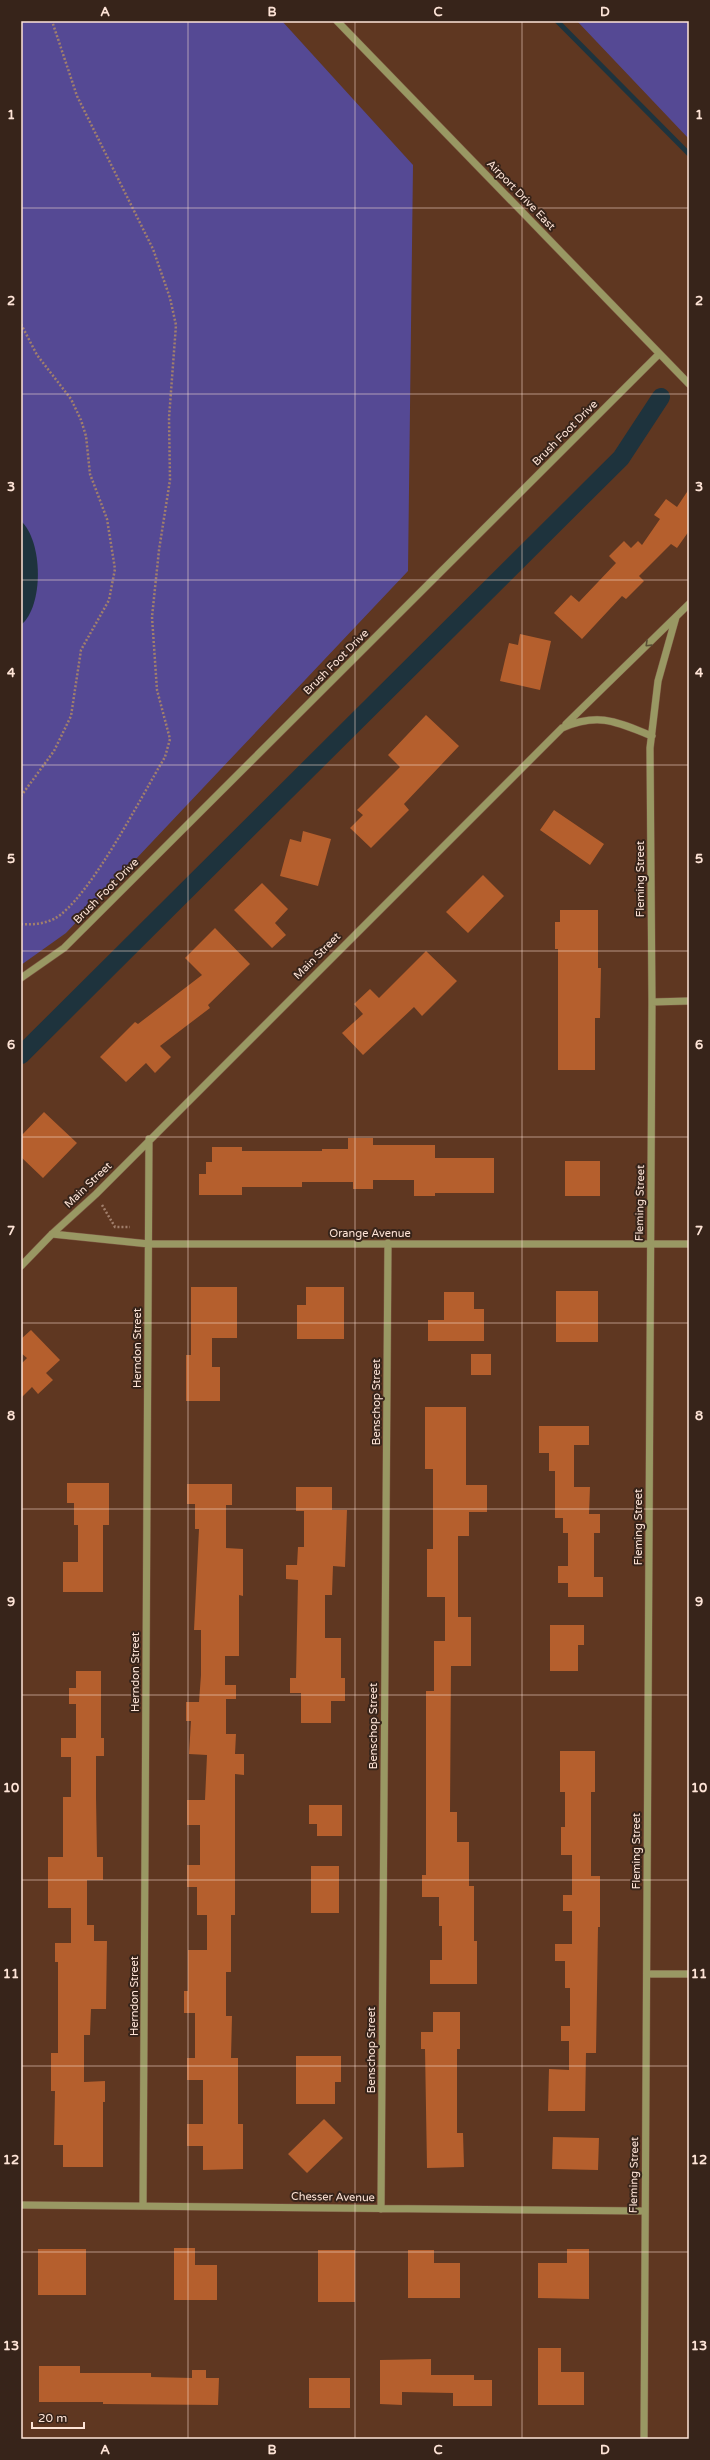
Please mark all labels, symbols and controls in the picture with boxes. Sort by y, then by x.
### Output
text: A [100,4,110,20]
text: B [267,4,277,20]
text: C [433,4,443,20]
text: D [600,4,610,20]
text: 1 [7,107,15,123]
text: 1 [695,107,703,123]
street label: Airport Drive East [484,157,558,233]
text: 2 [7,293,15,309]
text: 2 [695,293,703,309]
street label: Brush Foot Drive [530,398,600,468]
text: 3 [7,479,15,495]
text: 3 [695,479,703,495]
street label: Brush Foot Drive [301,627,371,697]
one-way arrow [645,640,653,647]
text: 4 [7,665,16,681]
text: 4 [695,665,704,681]
street label: Fleming Street [634,841,647,917]
text: 5 [7,851,15,867]
text: 5 [695,851,703,867]
street label: Brush Foot Drive [71,856,141,926]
street label: Main Street [291,930,343,982]
text: 6 [7,1037,15,1053]
text: 6 [695,1037,703,1053]
street label: Main Street [62,1159,114,1211]
street label: Fleming Street [633,1165,647,1241]
text: 7 [7,1223,15,1239]
text: 7 [695,1223,703,1239]
street label: Orange Avenue [329,1227,411,1240]
street label: Herndon Street [131,1308,144,1388]
street label: Benschop Street [370,1359,383,1445]
text: 8 [7,1408,15,1424]
text: 8 [695,1408,703,1424]
street label: Fleming Street [632,1489,645,1565]
text: 9 [7,1594,15,1610]
text: 9 [695,1594,703,1610]
street label: Herndon Street [129,1632,142,1712]
street label: Benschop Street [367,1683,380,1769]
text: 10 [3,1780,19,1796]
text: 10 [691,1780,707,1796]
street label: Fleming Street [630,1813,643,1889]
street label: Herndon Street [128,1956,141,2036]
text: 11 [3,1966,19,1982]
text: 11 [691,1966,707,1982]
street label: Benschop Street [365,2007,378,2093]
street label: Fleming Street [627,2137,641,2213]
text: 12 [3,2152,19,2168]
text: 12 [691,2152,707,2168]
street label: Chesser Avenue [291,2190,375,2204]
text: 13 [3,2338,19,2354]
text: 13 [691,2338,707,2354]
scale bar [32,2404,84,2430]
text: 20 m [38,2411,67,2425]
text: A [100,2442,110,2458]
text: B [267,2442,277,2458]
text: C [433,2442,443,2458]
text: D [600,2442,610,2458]

